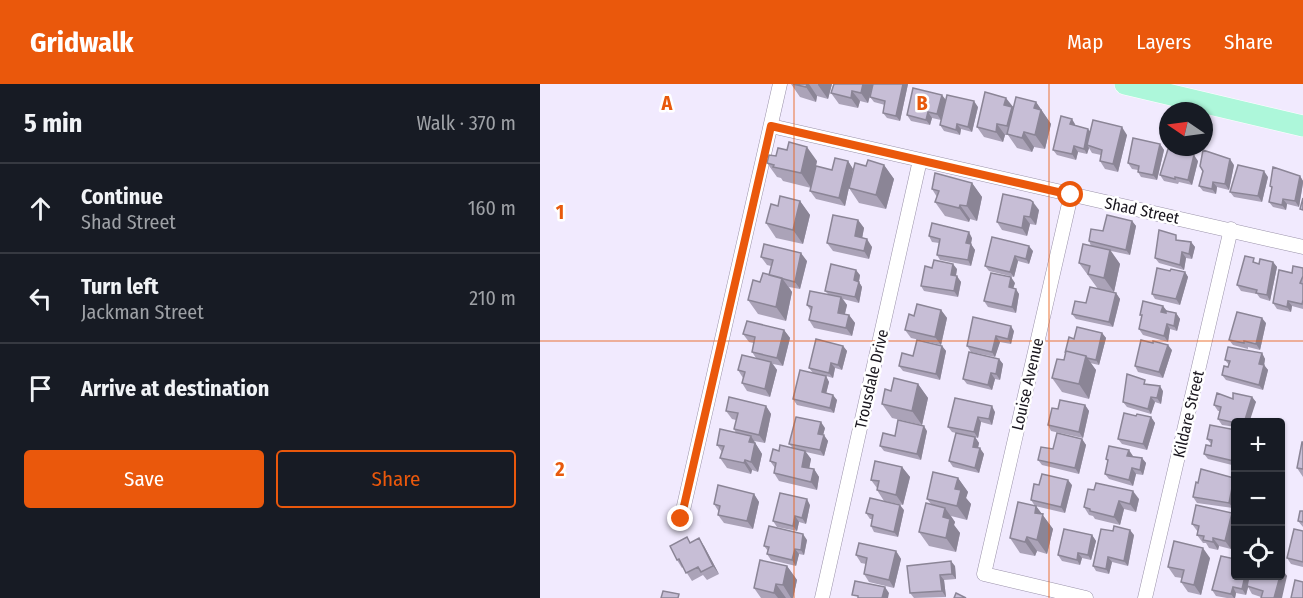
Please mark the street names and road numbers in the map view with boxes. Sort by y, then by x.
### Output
street label: Shad Street [1103,193,1182,228]
street label: Trousdale Drive [851,327,892,431]
street label: Louise Avenue [1008,336,1047,432]
street label: Kildare Street [1169,368,1208,460]

